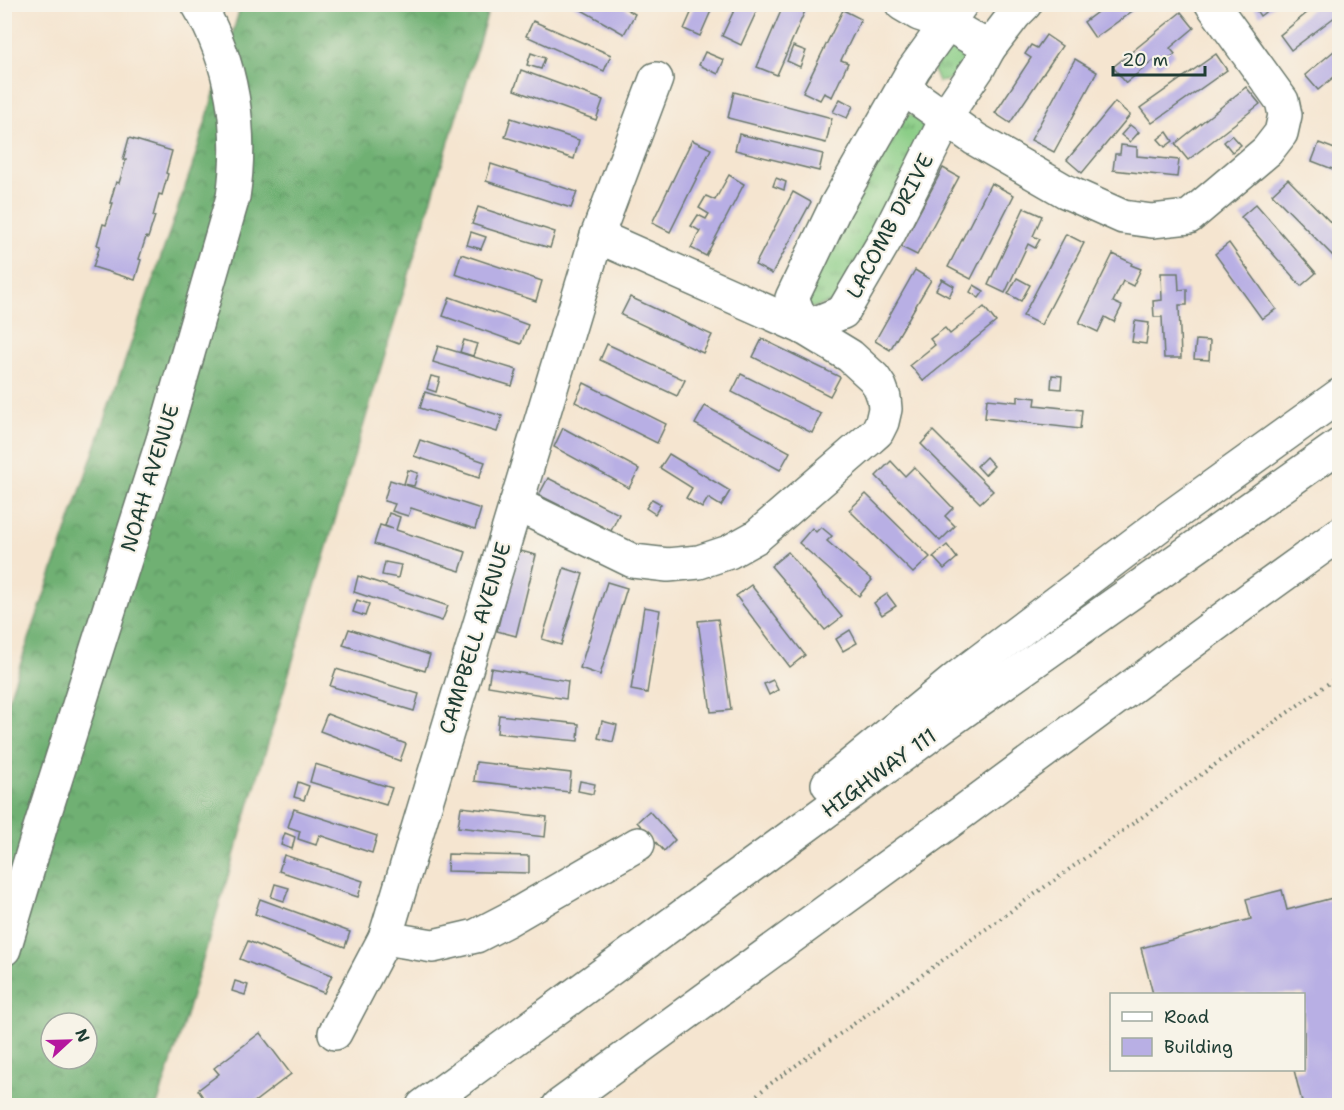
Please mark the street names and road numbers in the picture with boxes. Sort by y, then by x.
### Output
street label: LACOMB DRIVE [840,148,940,304]
street label: NOAH AVENUE [114,401,186,555]
street label: CAMPBELL AVENUE [433,539,517,737]
street label: HIGHWAY 111 [816,722,942,824]

